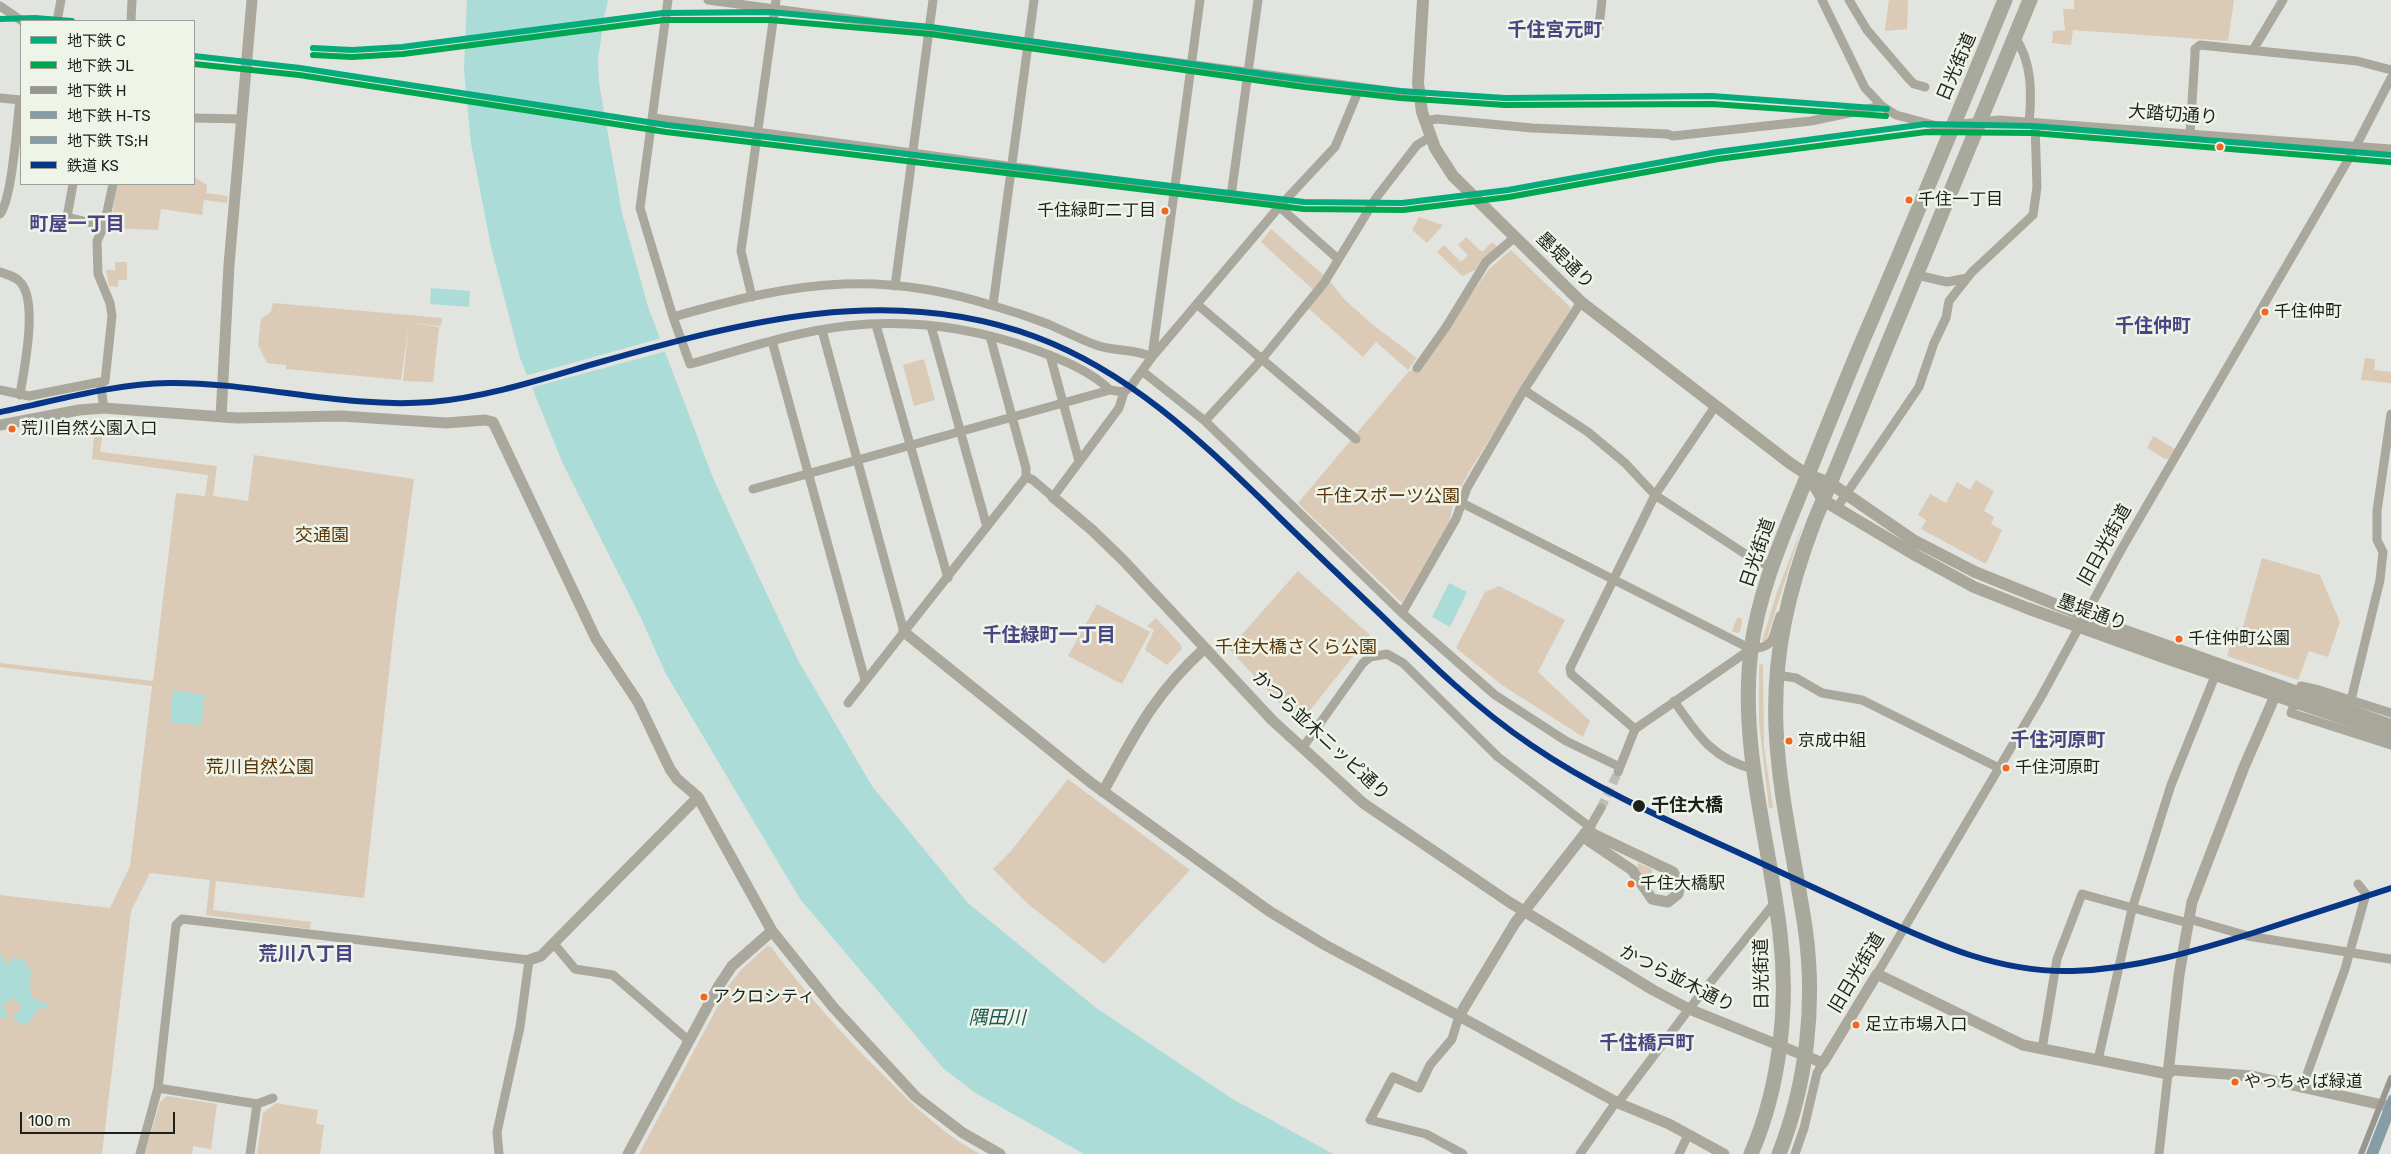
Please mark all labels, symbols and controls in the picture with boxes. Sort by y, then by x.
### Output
legend [20,20,195,185]
district label: 千住宮元町 [1508,20,1602,42]
street label: 日光街道 [1933,30,1981,104]
text: 地下鉄 C [67,32,126,50]
text: 地下鉄 JL [67,57,134,75]
text: 地下鉄 H [67,82,126,100]
street label: 大踏切通り [2127,101,2219,129]
text: 地下鉄 H-TS [67,107,151,125]
text: 地下鉄 TS;H [67,132,148,150]
unlabelled marker [2215,142,2225,152]
text: 鉄道 KS [67,157,119,175]
place label: 千住一丁目 [1918,190,2003,210]
marker: 千住一丁目 [1904,195,1914,205]
place label: 千住緑町二丁目 [1037,201,1156,221]
marker: 千住緑町二丁目 [1160,206,1170,216]
district label: 町屋一丁目 [30,214,124,236]
street label: 墨堤通り [1532,228,1598,294]
place label: 千住仲町 [2274,302,2342,322]
marker: 千住仲町 [2260,307,2270,317]
district label: 千住仲町 [2115,316,2191,338]
place label: 荒川自然公園入口 [21,419,157,439]
marker: 荒川自然公園入口 [7,424,17,434]
park label: 千住スポーツ公園 [1316,486,1460,508]
street label: 旧日光街道 [2074,500,2136,590]
street label: 日光街道 [1736,515,1780,591]
park label: 交通園 [295,525,349,547]
street label: 墨堤通り [2054,591,2130,635]
district label: 千住緑町一丁目 [983,625,1115,647]
place label: 千住仲町公園 [2188,629,2290,649]
marker: 千住仲町公園 [2174,634,2184,644]
park label: 千住大橋さくら公園 [1215,637,1377,659]
street label: かつら並木ニッピ通り [1248,667,1394,805]
district label: 千住河原町 [2011,730,2105,752]
place label: 京成中組 [1798,731,1866,751]
marker: 京成中組 [1784,736,1794,746]
park label: 荒川自然公園 [206,757,314,779]
place label: 千住河原町 [2015,758,2100,778]
marker: 千住河原町 [2001,763,2011,773]
place label: 千住大橋 [1651,795,1723,817]
marker: 千住大橋 [1631,798,1647,814]
place label: 千住大橋駅 [1640,874,1725,894]
marker: 千住大橋駅 [1626,879,1636,889]
street label: 旧日光街道 [1825,929,1889,1017]
street label: 日光街道 [1751,938,1773,1010]
street label: かつら並木通り [1616,941,1738,1017]
district label: 荒川八丁目 [259,944,353,966]
place label: アクロシティ [713,987,815,1007]
marker: アクロシティ [699,992,709,1002]
water label: 隅田川 [969,1008,1025,1030]
place label: 足立市場入口 [1865,1015,1967,1035]
marker: 足立市場入口 [1851,1020,1861,1030]
district label: 千住橋戸町 [1600,1033,1694,1055]
place label: やっちゃば緑道 [2244,1072,2363,1092]
marker: やっちゃば緑道 [2230,1077,2240,1087]
scale bar [22,1102,178,1134]
text: 100 m [28,1112,70,1130]

